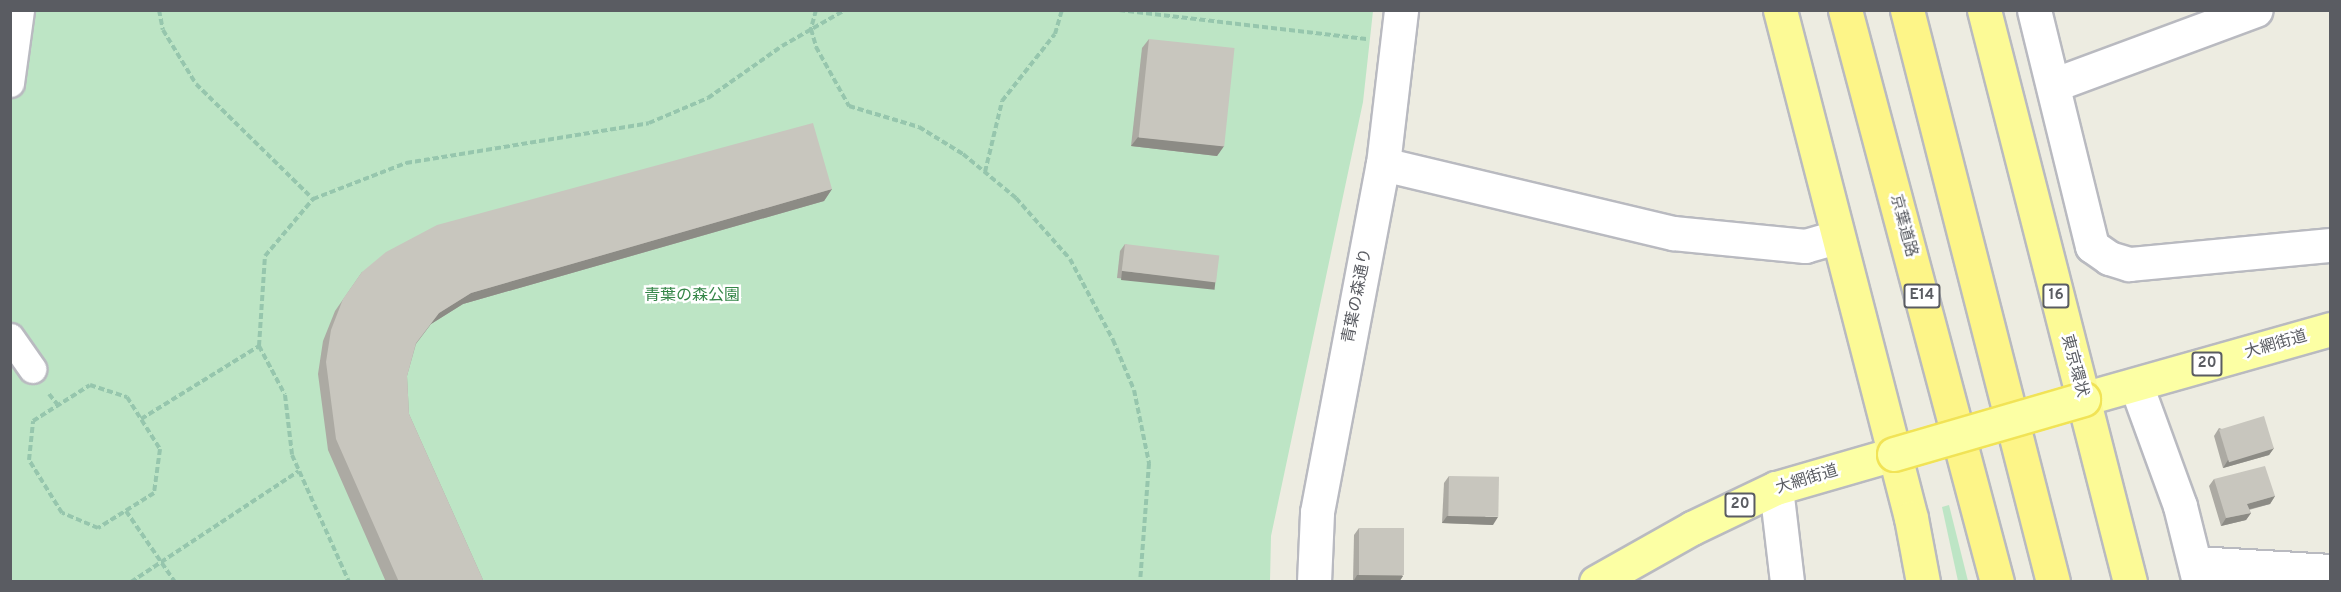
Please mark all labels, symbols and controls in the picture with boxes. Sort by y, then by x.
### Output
street label: 京葉道路 [1885,193,1921,259]
street label: 青葉の森通り [1339,247,1377,345]
road number: E14 [1902,284,1942,308]
road number: 16 [2041,284,2071,308]
park label: 青葉の森公園 [644,286,740,306]
street label: 大網街道 [2243,327,2309,363]
street label: 東京環状 [2056,333,2092,399]
road number: 20 [2190,352,2224,376]
street label: 大網街道 [1774,461,1840,499]
road number: 20 [1724,493,1756,517]

